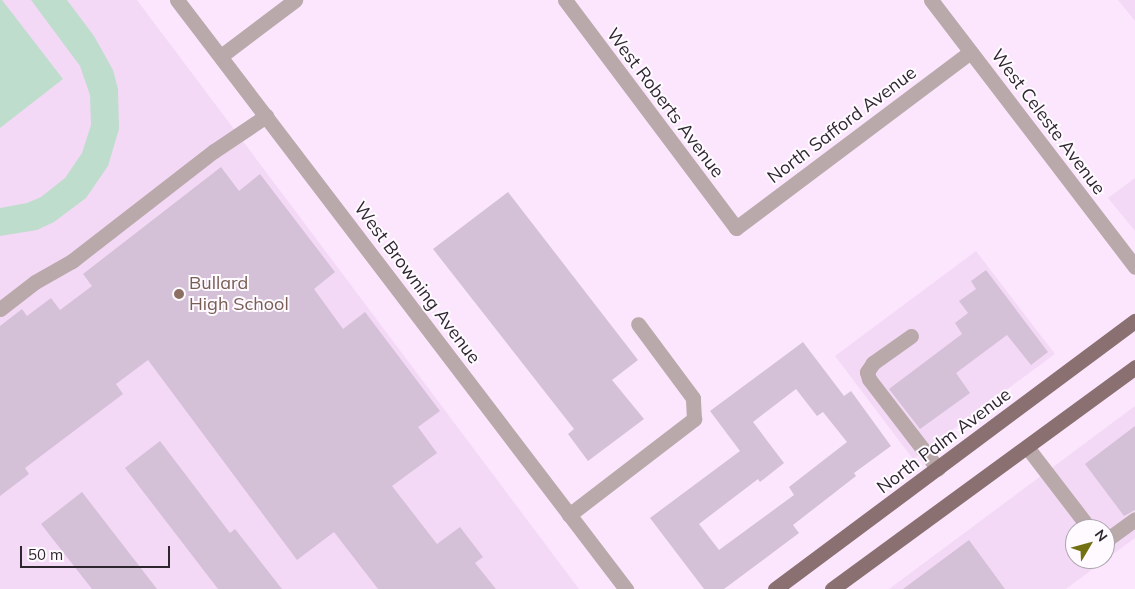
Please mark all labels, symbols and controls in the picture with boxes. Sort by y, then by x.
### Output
street label: West Roberts Avenue [602,24,728,182]
street label: West Celeste Avenue [986,45,1110,199]
street label: North Safford Avenue [763,62,921,188]
street label: West Browning Avenue [349,198,485,368]
place label: Bullard High School [189,273,289,316]
marker: Bullard High School [173,288,185,300]
street label: North Palm Avenue [873,384,1015,498]
north arrow [1065,519,1115,569]
text: N [1091,526,1112,545]
scale bar [22,536,172,568]
text: 50 m [28,545,63,564]

